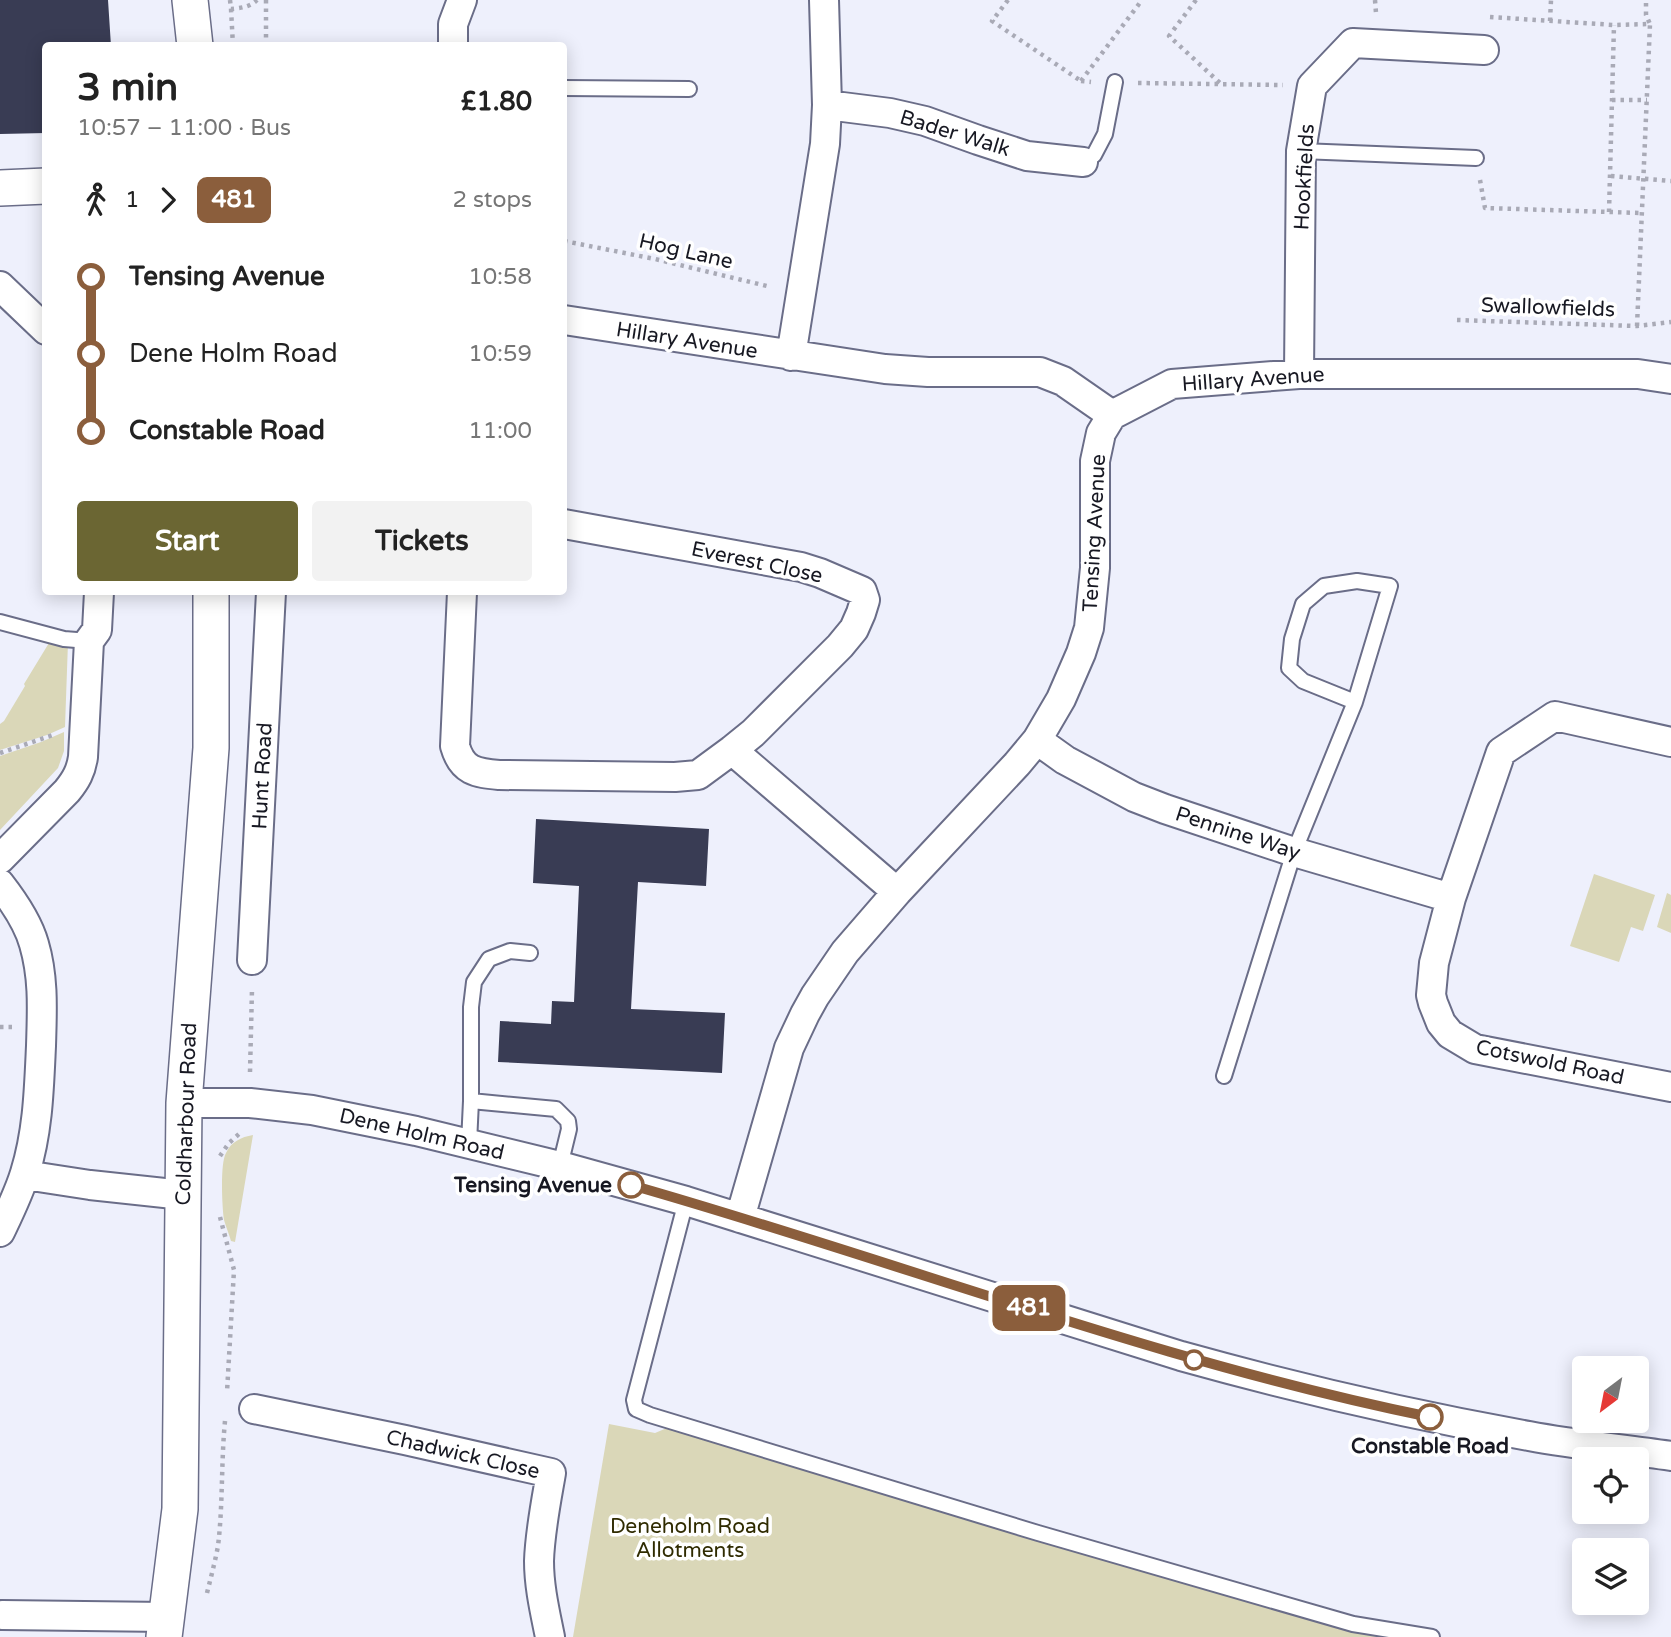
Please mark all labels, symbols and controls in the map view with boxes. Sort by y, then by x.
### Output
text: 3 min [77,65,178,111]
text: £1.80 [461,86,532,117]
street label: Bader Walk [897,105,1013,162]
text: 10:57 – 11:00 · Bus [77,114,291,142]
street label: Hookfields [1289,123,1320,231]
icon: walk [77,181,115,219]
icon: forward [149,181,187,219]
text: 481 [211,185,257,214]
text: 1 [125,186,139,214]
text: 2 stops [452,186,532,214]
street label: Hog Lane [636,229,735,274]
text: Tensing Avenue [129,261,325,292]
text: 10:58 [468,263,532,291]
street label: Swallowfields [1481,293,1615,322]
street label: Hillary Avenue [614,317,760,364]
text: Dene Holm Road [129,338,338,369]
text: 10:59 [468,340,532,368]
street label: Hillary Avenue [1181,362,1325,397]
text: Constable Road [129,415,325,446]
text: 11:00 [468,417,532,445]
street label: Tensing Avenue [1078,453,1111,613]
button: Start [77,501,298,581]
button: Tickets [312,501,532,581]
street label: Everest Close [689,536,825,589]
street label: Hunt Road [247,722,278,830]
street label: Pennine Way [1172,802,1303,865]
street label: Coldharbour Road [171,1022,202,1206]
street label: Cotswold Road [1473,1035,1626,1090]
street label: Dene Holm Road [337,1103,507,1166]
marker: Tensing Avenue [618,1172,644,1198]
place label: Tensing Avenue [453,1173,612,1198]
line badge: 481 [989,1285,1069,1331]
text: 481 [1006,1293,1052,1322]
unlabelled marker [1184,1350,1204,1370]
north arrow [1572,1356,1648,1433]
map controls [1572,1356,1649,1615]
marker: Constable Road [1417,1404,1443,1430]
street label: Chadwick Close [384,1425,542,1484]
place label: Constable Road [1351,1434,1509,1459]
button: locate [1572,1447,1649,1524]
park label: Deneholm Road Allotments [610,1514,770,1563]
button: layers [1572,1538,1649,1615]

